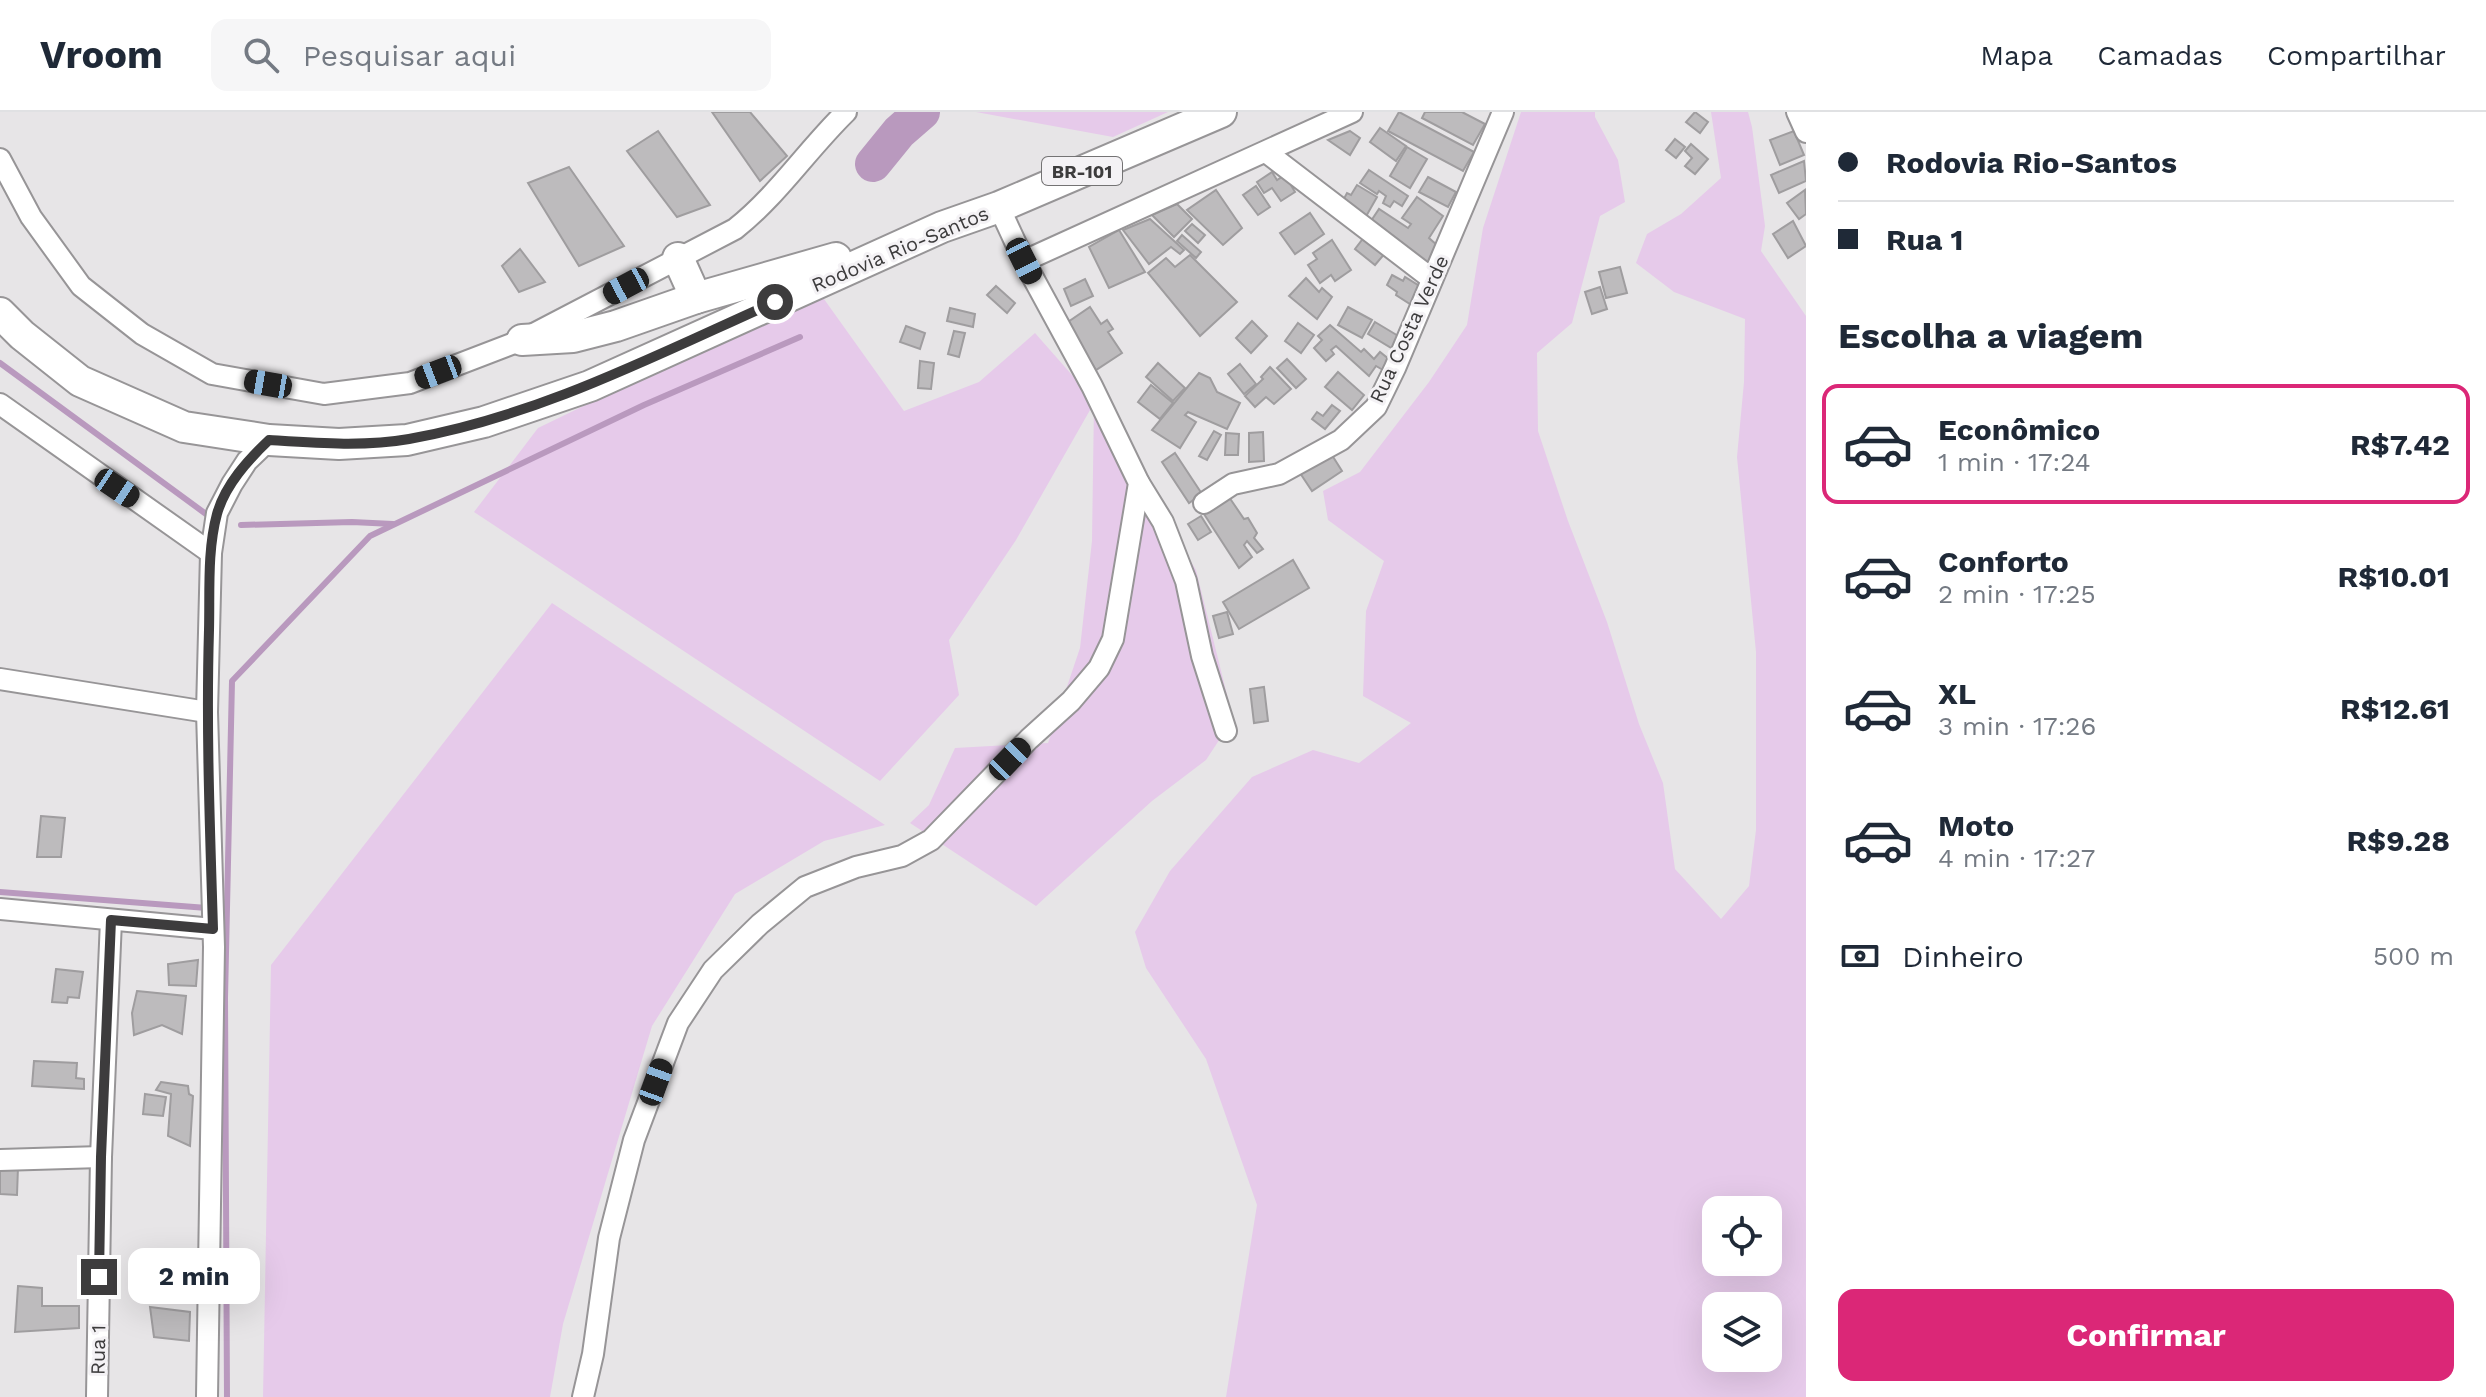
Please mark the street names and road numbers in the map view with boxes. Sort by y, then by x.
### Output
road number: BR-101 [1042,157,1122,185]
street label: Rodovia Rio-Santos [808,201,992,297]
street label: Rua Costa Verde [1364,251,1454,407]
street label: Rua 1 [86,1325,110,1375]

